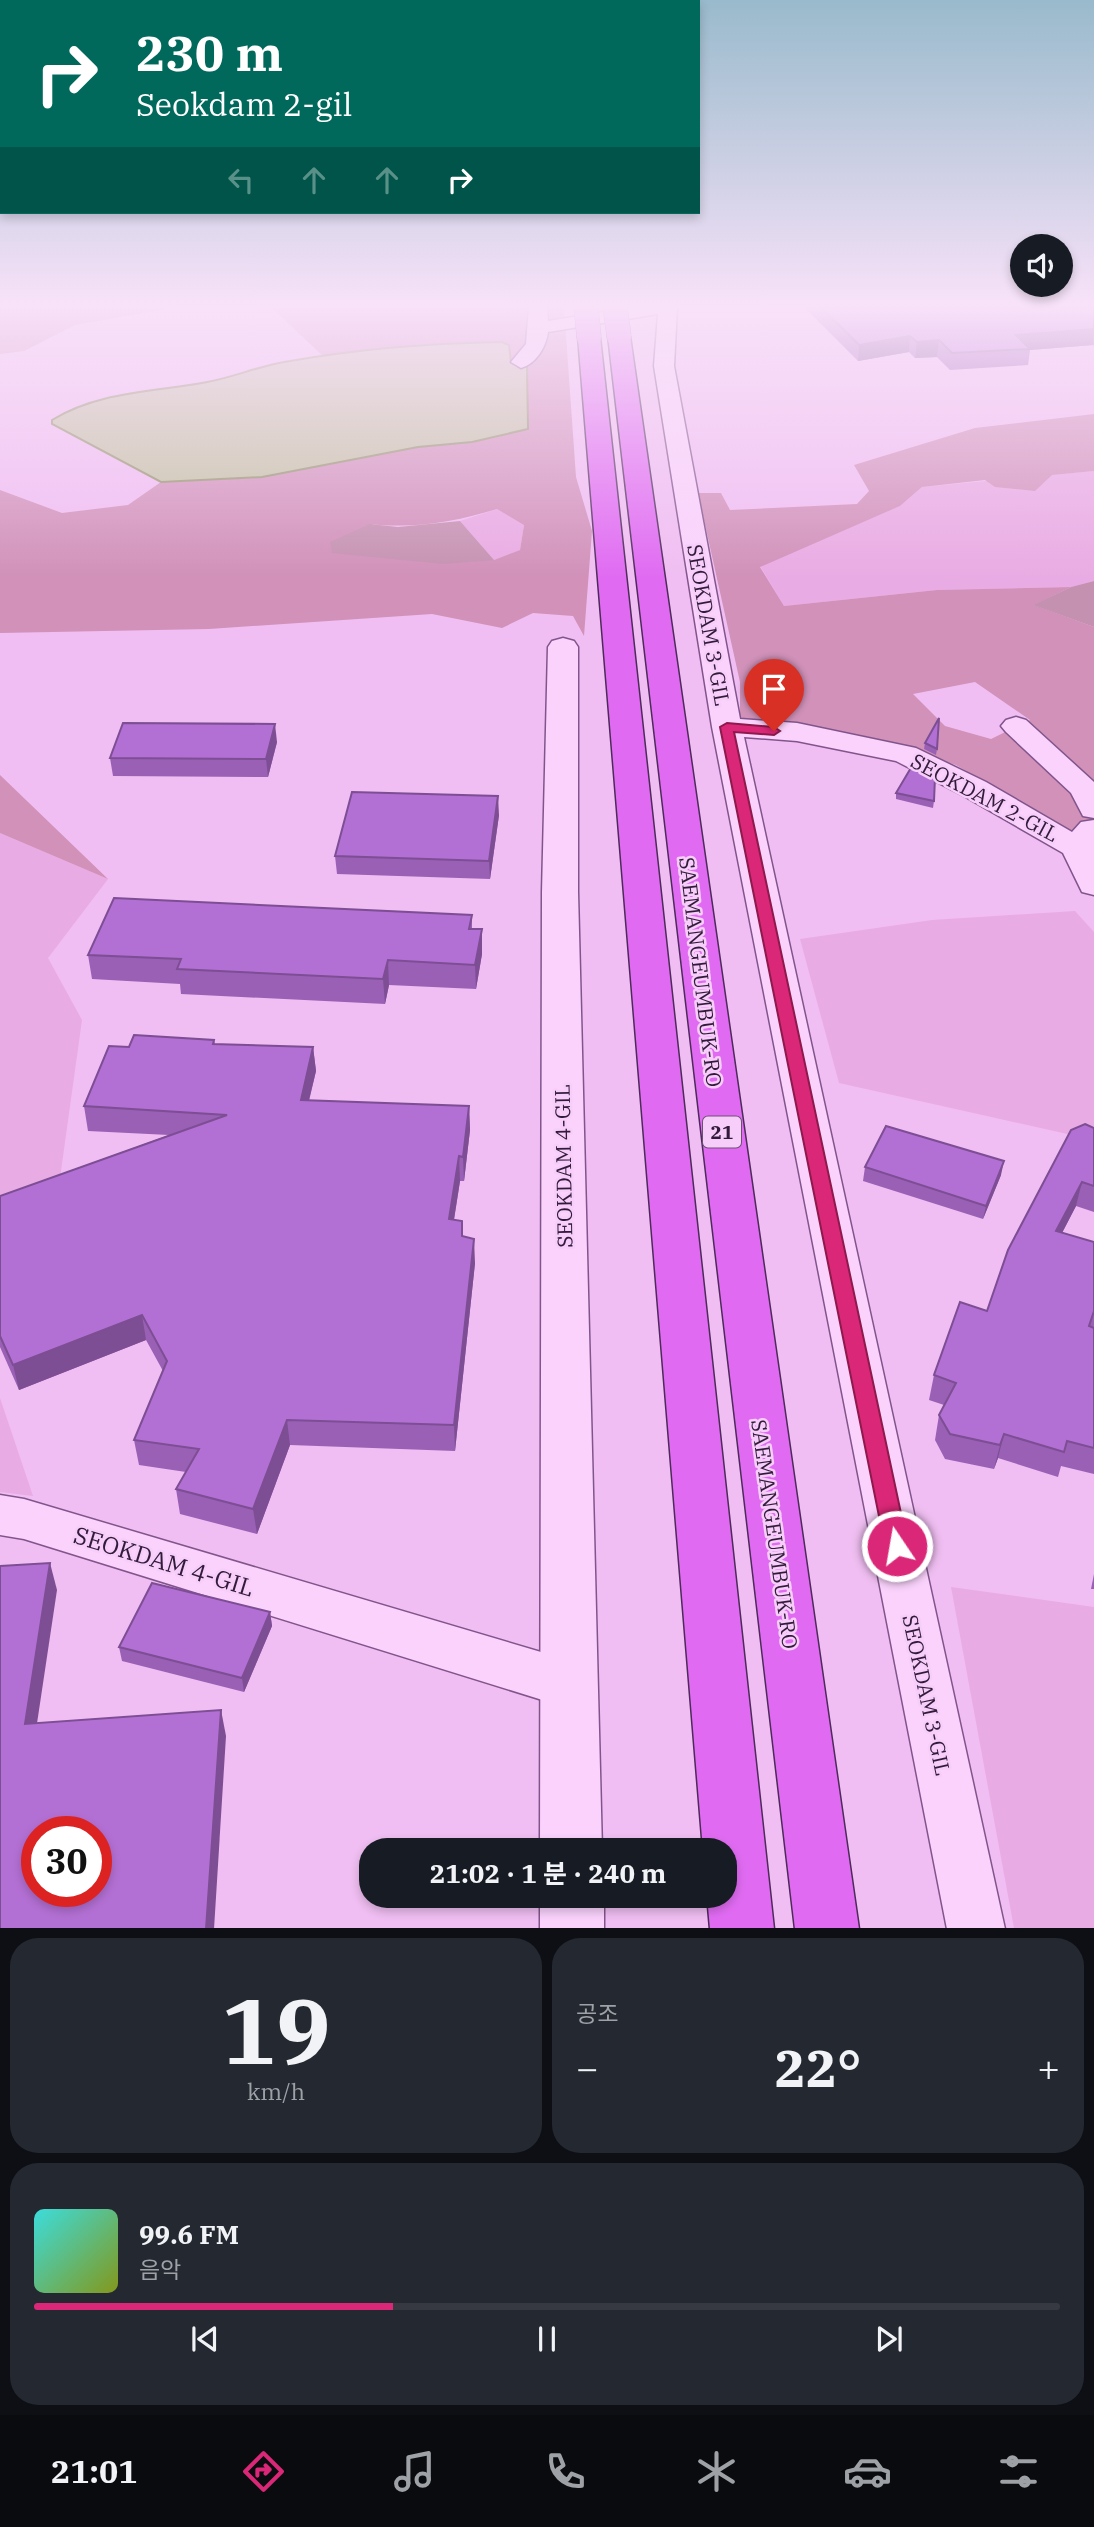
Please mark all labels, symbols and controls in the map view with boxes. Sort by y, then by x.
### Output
text: 230 m [136,21,283,84]
icon: right [21,28,112,119]
text: Seokdam 2-gil [136,83,352,125]
icon: left [222,161,260,199]
icon: ahead [295,161,333,199]
icon: ahead [368,161,406,199]
icon: right [441,161,479,199]
map controls [1010,234,1073,297]
button: sound [1010,234,1073,297]
street label: SEOKDAM 3-GIL [681,542,737,708]
pin [744,659,804,731]
icon: arrive [755,670,793,708]
street label: SEOKDAM 2-GIL [906,746,1064,848]
street label: SAEMANGEUMBUK-RO [673,855,729,1089]
street label: SEOKDAM 4-GIL [548,1084,578,1248]
road number: 21 [703,1116,741,1148]
street label: SAEMANGEUMBUK-RO [745,1417,805,1651]
position arrow [860,1509,934,1583]
street label: SEOKDAM 4-GIL [70,1518,258,1604]
street label: SEOKDAM 3-GIL [896,1612,958,1778]
speed limit sign: 30 [21,1816,112,1907]
text: 21:02 · 1 분 · 240 m [430,1856,666,1890]
text: 19 [221,1971,331,2089]
text: 공조 [576,1998,618,2028]
text: 22° [775,2034,861,2101]
text: − [576,2043,599,2092]
text: + [1037,2043,1060,2092]
text: km/h [247,2076,305,2106]
text: 99.6 FM [139,2217,239,2251]
text: 음악 [139,2254,181,2284]
icon: previous [186,2320,224,2358]
icon: pause [528,2320,566,2358]
icon: next [870,2320,908,2358]
icon: directions [239,2447,288,2496]
icon: music [390,2447,439,2496]
icon: phone [541,2447,590,2496]
icon: climate [692,2447,741,2496]
icon: car [843,2447,892,2496]
icon: filters [994,2447,1043,2496]
text: 21:01 [51,2450,137,2492]

